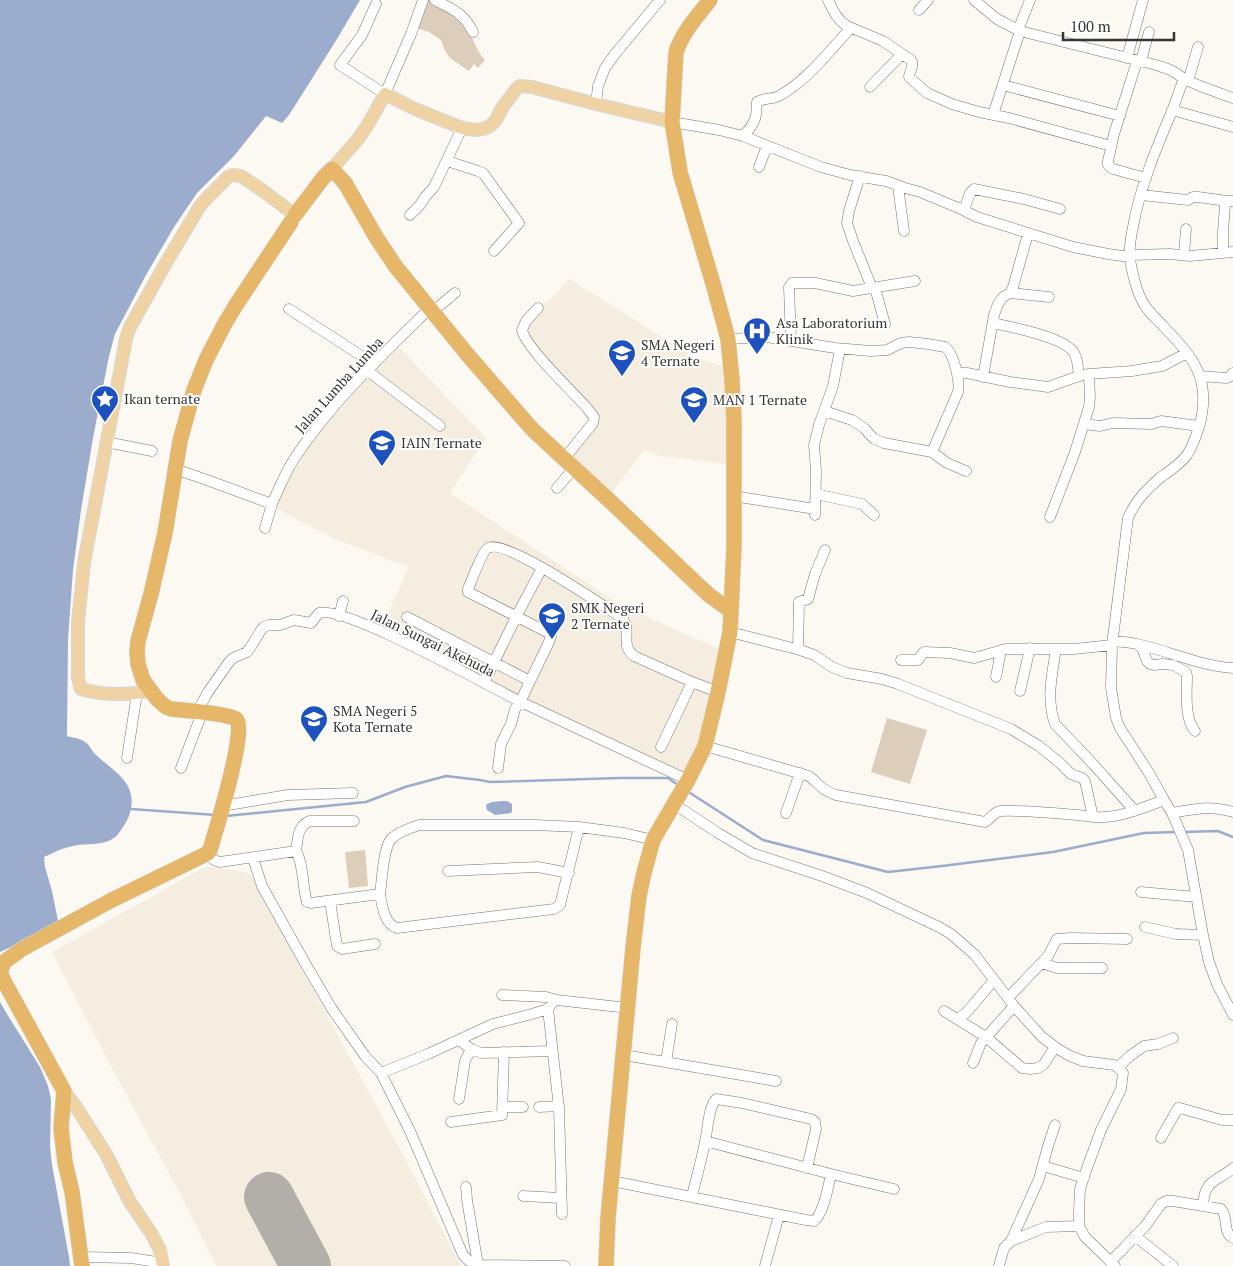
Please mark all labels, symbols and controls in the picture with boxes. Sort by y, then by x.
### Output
scale bar [1063,10,1174,42]
text: 100 m [1070,16,1111,36]
place label: Asa Laboratorium Klinik [776,313,887,348]
hospital icon: Asa Laboratorium Klinik [742,316,772,355]
street label: Jalan Lumba Lumba [290,333,387,437]
place label: SMA Negeri 4 Ternate [641,335,715,370]
school or university icon: SMA Negeri 4 Ternate [607,338,637,377]
place icon: Ikan ternate [90,384,120,423]
school or university icon: MAN 1 Ternate [679,385,709,424]
place label: Ikan ternate [124,389,200,408]
place label: MAN 1 Ternate [713,390,807,409]
school or university icon: IAIN Ternate [367,428,397,467]
place label: IAIN Ternate [401,433,482,452]
place label: SMK Negeri 2 Ternate [571,598,644,633]
school or university icon: SMK Negeri 2 Ternate [537,601,567,640]
street label: Jalan Sungai Akehuda [368,604,498,681]
place label: SMA Negeri 5 Kota Ternate [333,701,418,736]
school or university icon: SMA Negeri 5 Kota Ternate [299,704,329,743]

